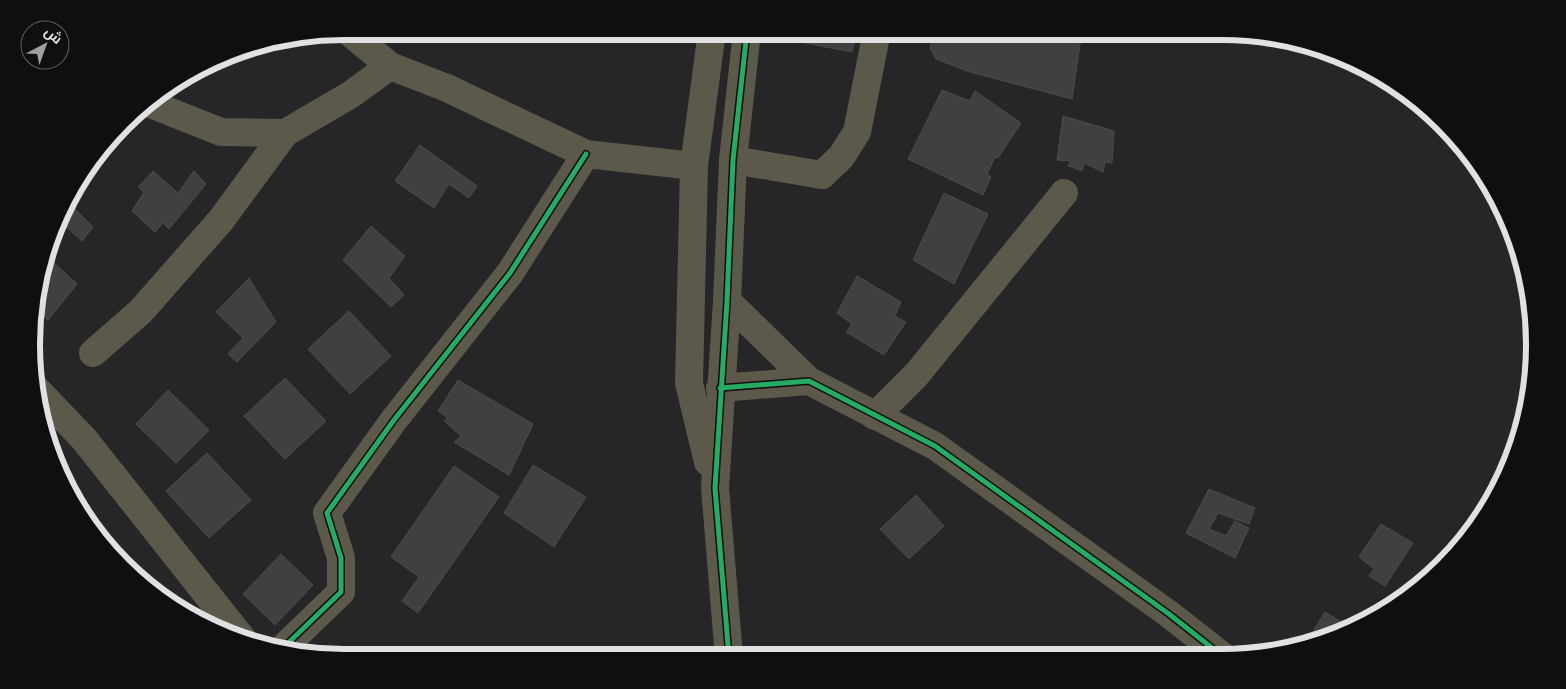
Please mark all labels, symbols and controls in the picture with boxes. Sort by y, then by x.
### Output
north arrow [20,20,70,70]
text: ش [41,23,66,48]

